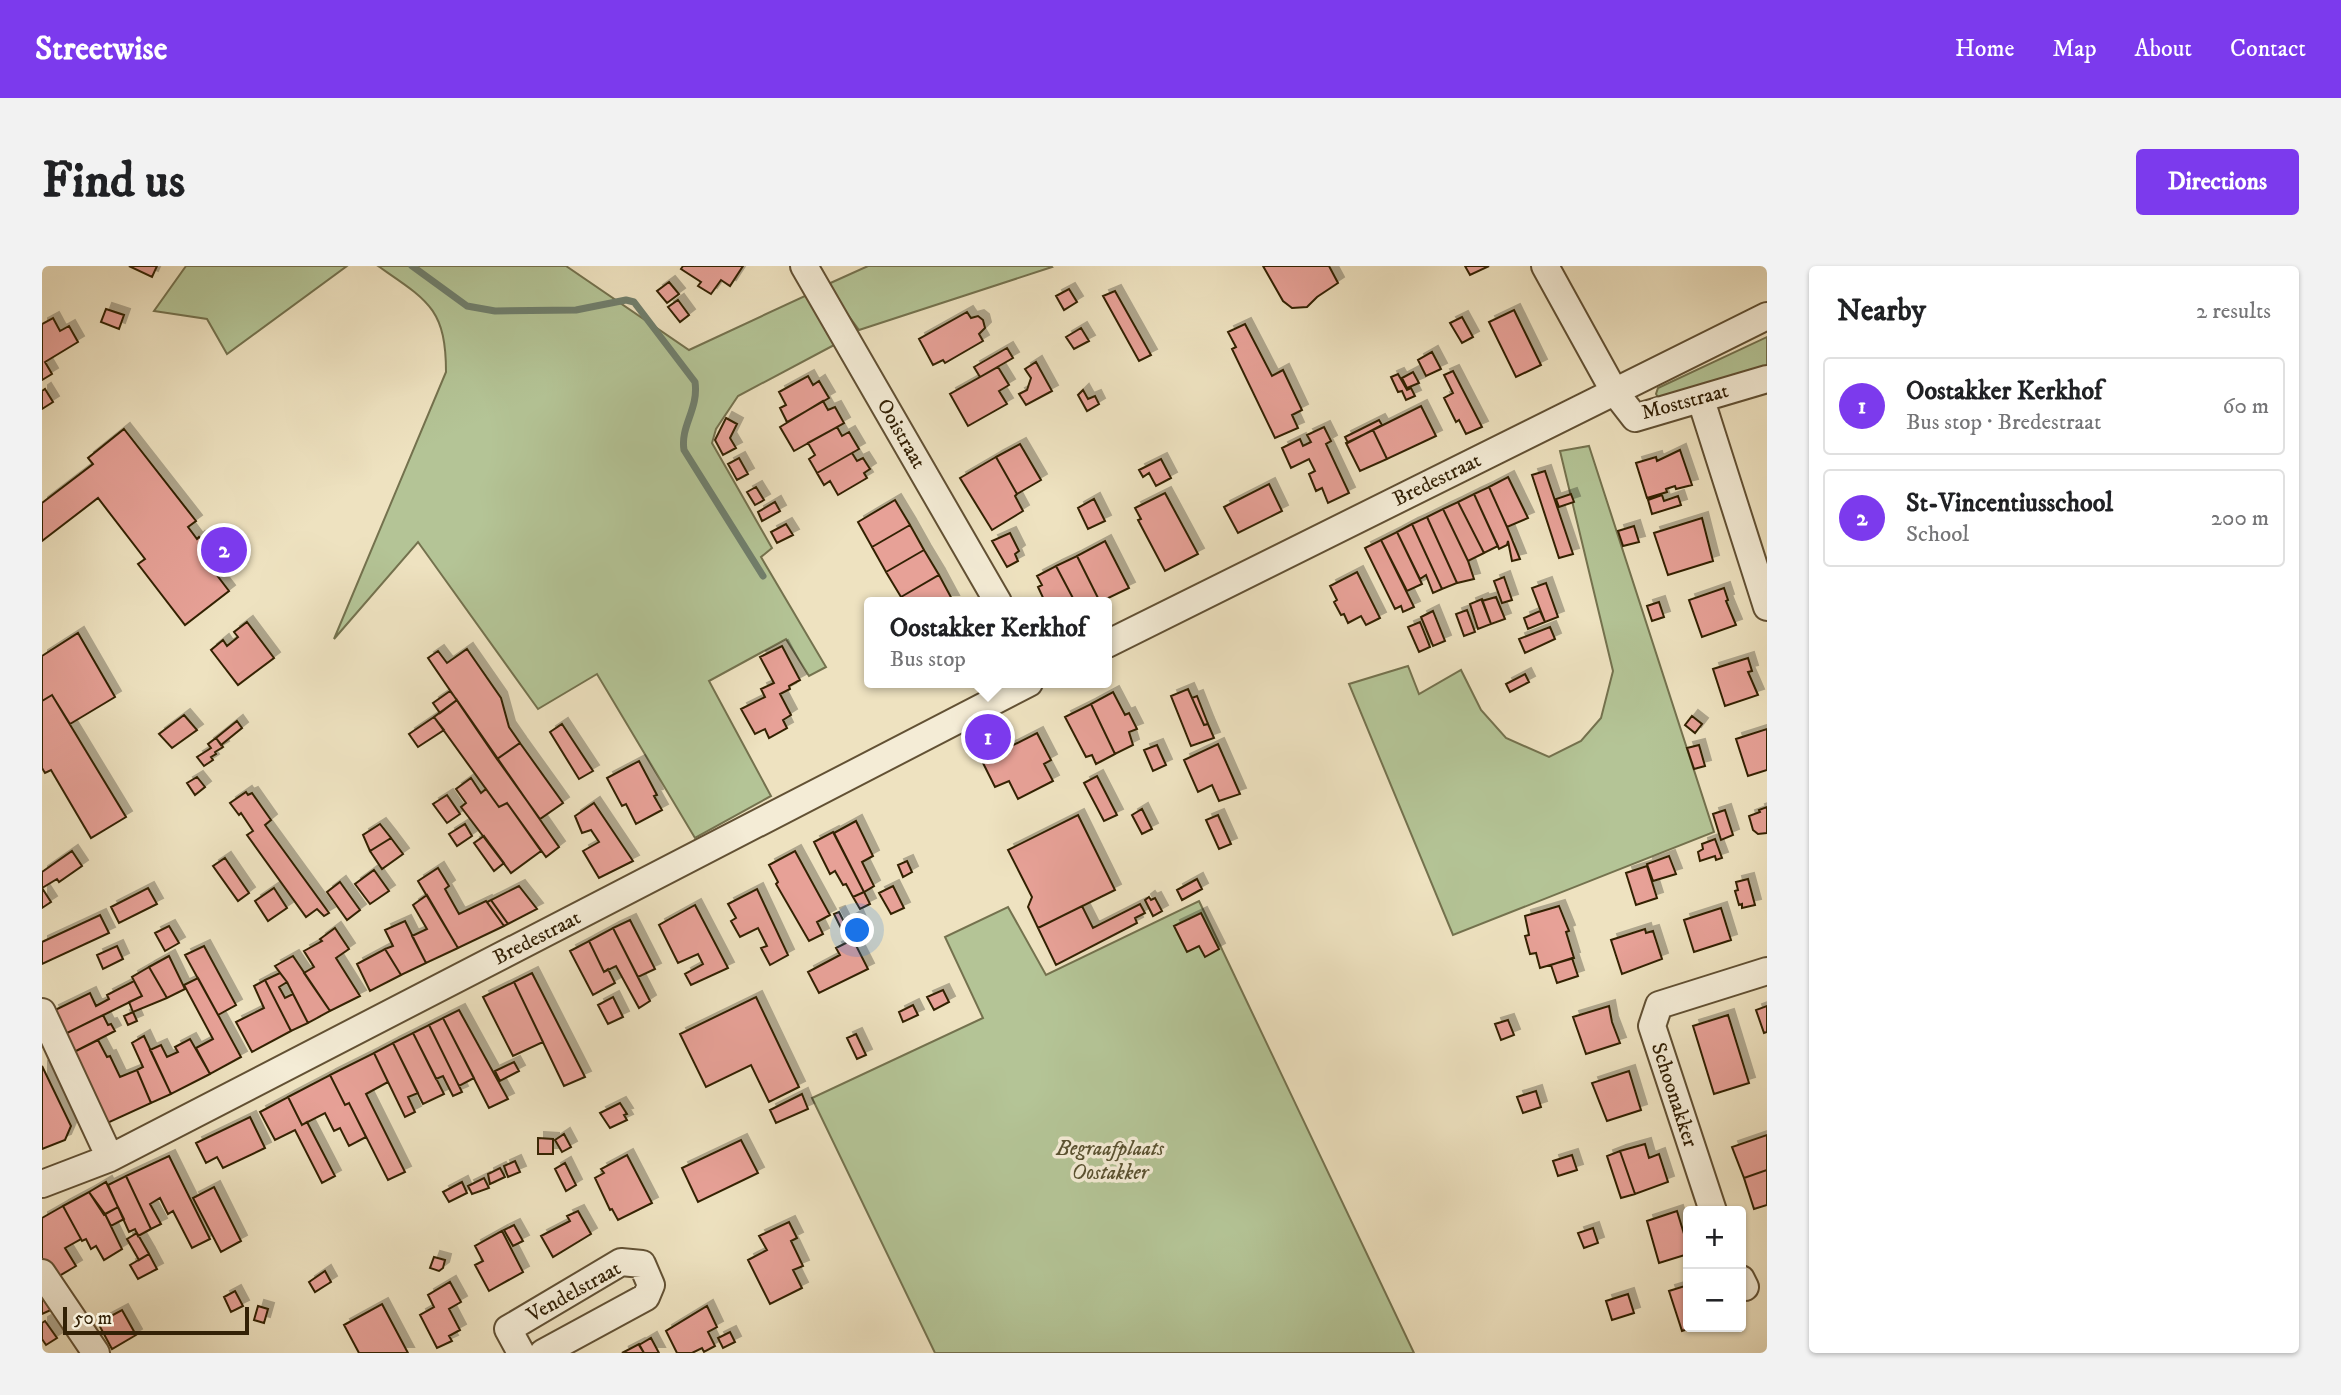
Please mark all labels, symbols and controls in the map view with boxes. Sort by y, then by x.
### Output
text: Streetwise [35,29,167,70]
text: Home [1955,34,2014,64]
text: Map [2052,34,2097,64]
text: About [2135,34,2192,64]
text: Contact [2230,34,2306,64]
button: Directions [2136,149,2299,215]
text: Find us [42,151,185,213]
text: Nearby [1837,293,1926,330]
text: 2 results [2196,297,2271,326]
text: Oostakker Kerkhof [1906,375,2102,408]
street label: Moststraat [1639,378,1732,426]
text: 1 [1858,392,1866,421]
text: 60 m [2222,392,2269,421]
street label: Ooistraat [871,394,932,474]
text: Bus stop · Bredestraat [1906,408,2101,437]
street label: Bredestraat [1389,447,1486,513]
text: St-Vincentiusschool [1906,487,2113,520]
text: 2 [1856,504,1868,533]
text: 200 m [2211,504,2269,533]
text: School [1906,520,1969,549]
pin: 2 [201,524,247,576]
popup [864,597,1112,688]
text: Oostakker Kerkhof [890,612,1086,645]
text: Bus stop [890,645,966,674]
pin: 1 [965,711,1011,763]
street label: Bredestraat [489,905,585,971]
your location [840,913,874,947]
street label: Schoonakker [1645,1039,1703,1151]
park label: Begraafplaats Oostakker [1055,1136,1164,1186]
map controls [1683,1206,1746,1332]
button: + [1683,1206,1746,1269]
street label: Vendelstraat [522,1255,626,1329]
button: − [1683,1269,1746,1332]
scale bar [63,1304,248,1336]
text: 50 m [74,1307,112,1330]

